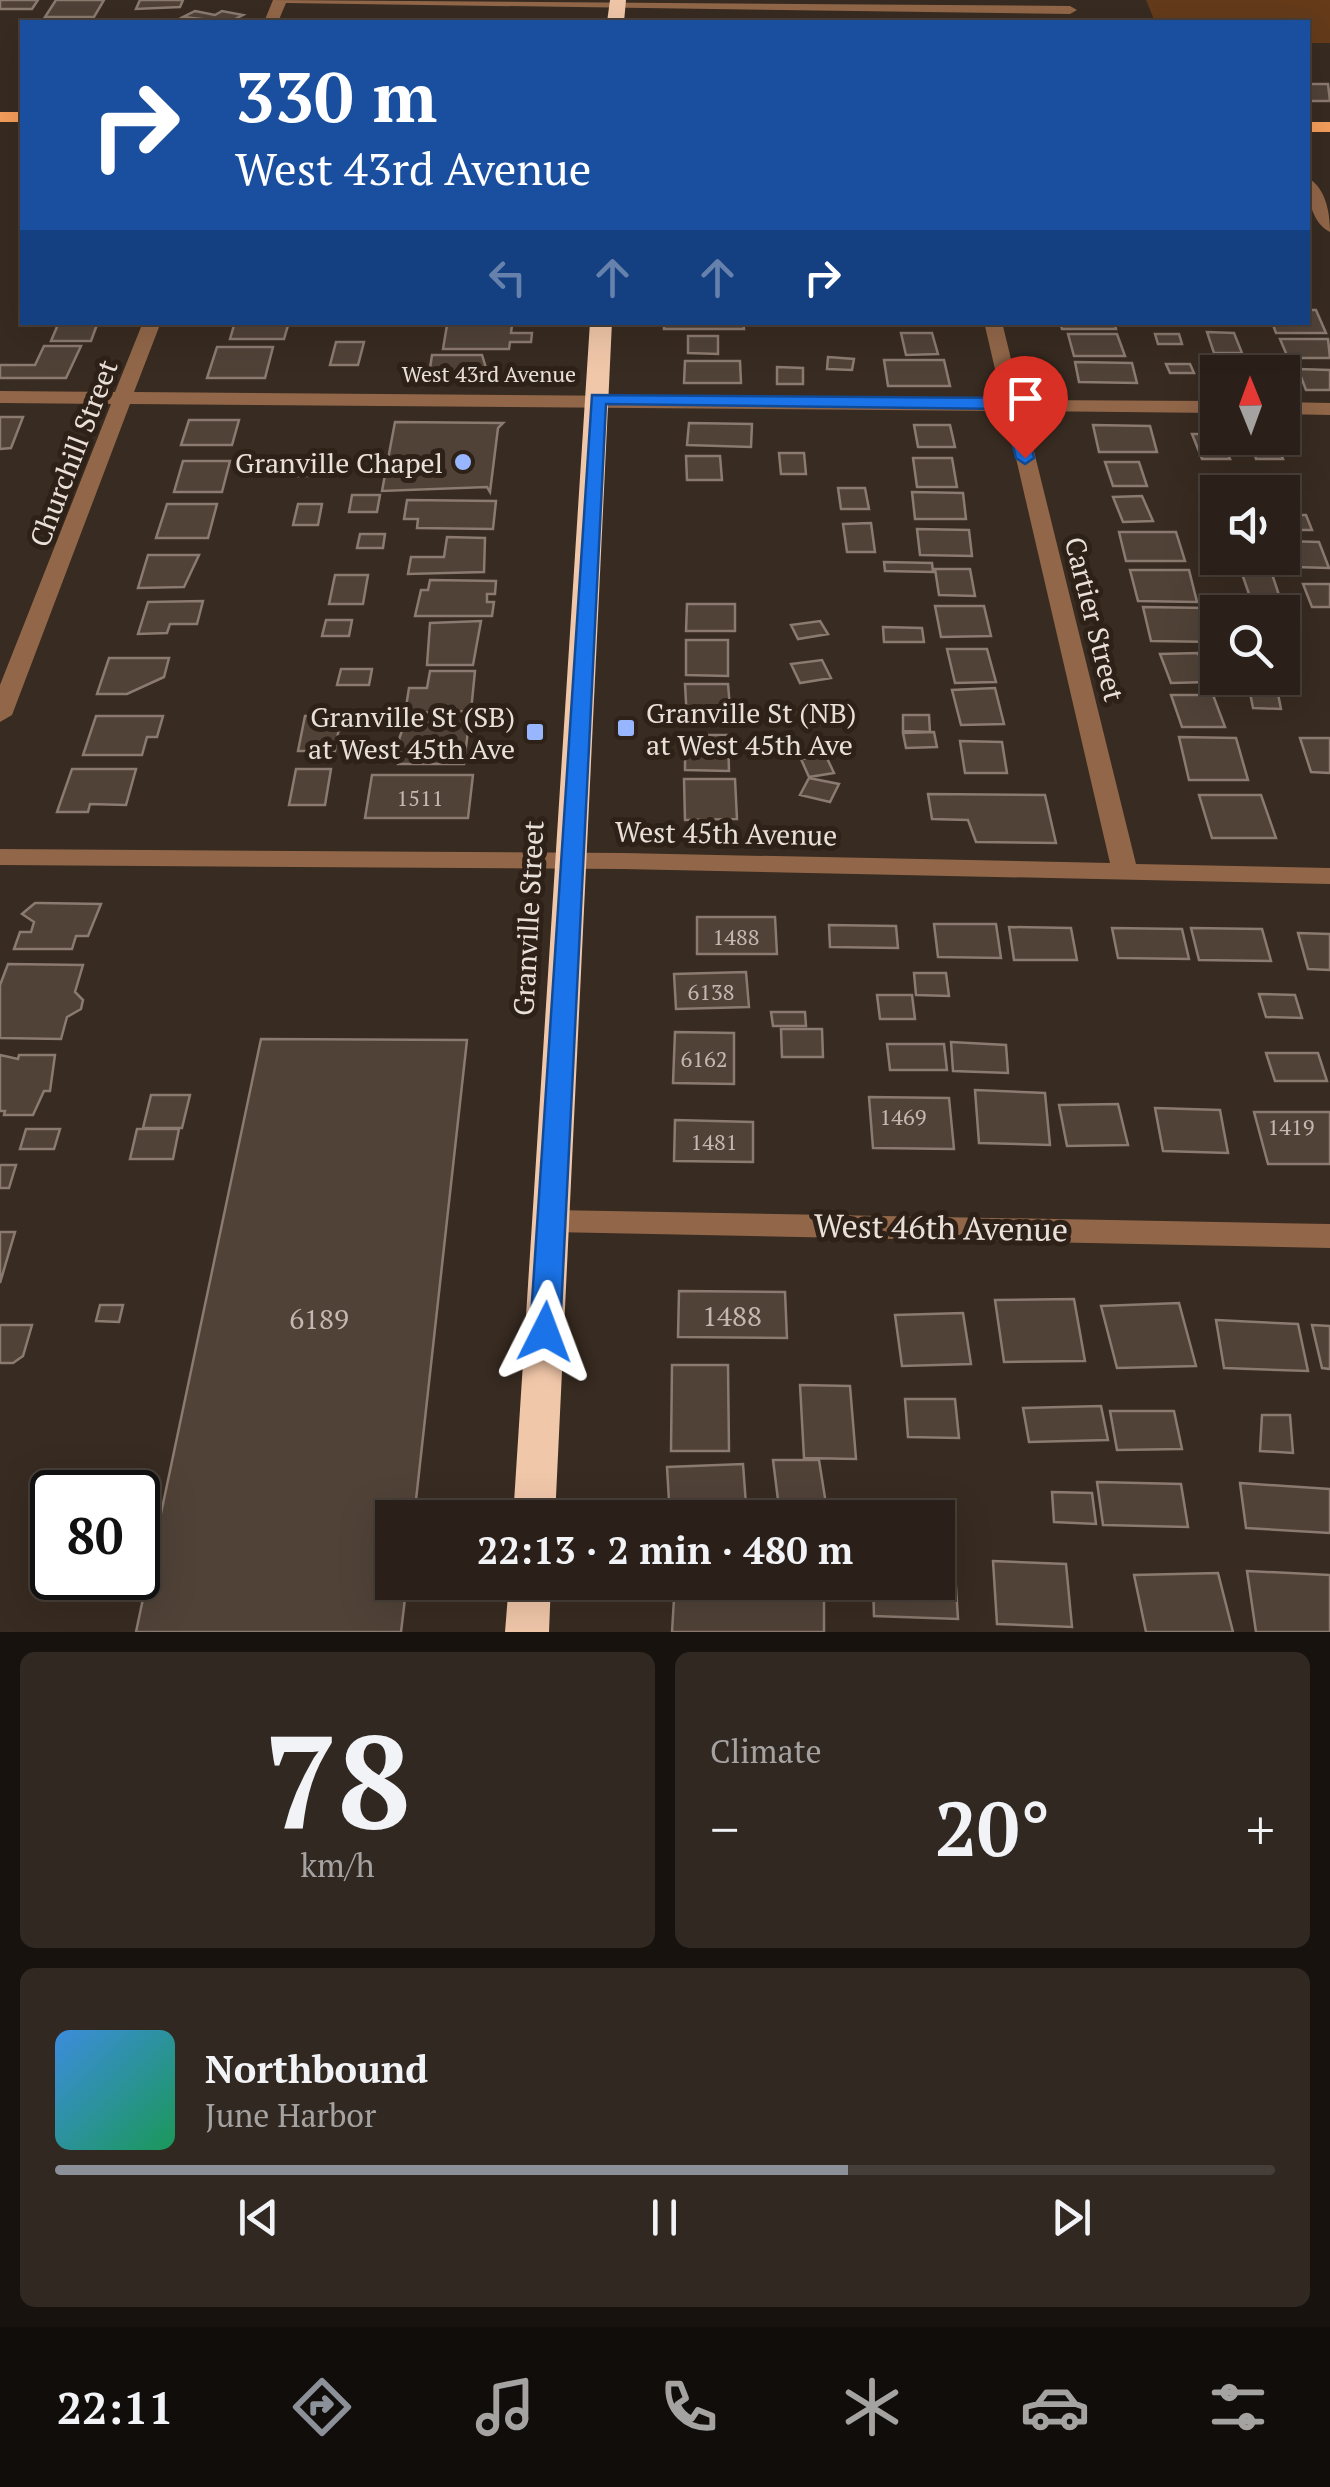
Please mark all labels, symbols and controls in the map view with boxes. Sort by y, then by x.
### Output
text: 330 m [235,49,437,142]
icon: right [70,60,200,190]
text: West 43rd Avenue [235,138,592,198]
icon: left [480,250,535,305]
icon: ahead [585,250,640,305]
icon: ahead [690,250,745,305]
icon: right [795,250,850,305]
street label: Churchill Street [20,354,126,552]
north arrow [1200,355,1300,455]
map controls [1200,355,1300,695]
pin [983,356,1068,459]
street label: West 43rd Avenue [402,359,576,388]
icon: arrive [998,371,1053,426]
place label: Granville Chapel [235,444,443,481]
marker: Granville Chapel [452,451,474,473]
button: sound [1200,475,1300,575]
street label: Cartier Street [1057,533,1133,706]
button: search [1200,595,1300,695]
place label: Granville St (NB) at West 45th Ave [646,694,856,763]
place label: Granville St (SB) at West 45th Ave [308,698,515,767]
marker: Granville St (NB) at West 45th Ave [615,717,637,739]
marker: Granville St (SB) at West 45th Ave [524,721,546,743]
house number: 1511 [397,783,443,812]
street label: West 45th Avenue [615,813,837,853]
street label: Granville Street [504,819,552,1017]
house number: 1488 [713,922,759,951]
house number: 6138 [688,977,734,1006]
house number: 6162 [681,1044,727,1073]
house number: 1469 [880,1102,926,1131]
house number: 1419 [1268,1112,1314,1141]
house number: 1481 [691,1127,737,1156]
street label: West 46th Avenue [814,1204,1068,1250]
position arrow [493,1280,597,1384]
house number: 1488 [702,1297,762,1334]
house number: 6189 [289,1300,349,1337]
speed limit sign: 80 [30,1470,160,1600]
text: 22:13 · 2 min · 480 m [477,1525,853,1575]
text: 78 [264,1693,411,1865]
text: Climate [710,1730,822,1772]
text: 20° [935,1778,1050,1877]
text: − [710,1792,739,1865]
text: + [1246,1792,1275,1865]
text: km/h [301,1844,374,1886]
text: Northbound [205,2044,428,2094]
text: June Harbor [205,2094,376,2136]
icon: previous [231,2190,286,2245]
icon: pause [637,2190,692,2245]
icon: next [1044,2190,1099,2245]
icon: directions [287,2372,357,2442]
icon: music [470,2372,540,2442]
icon: phone [654,2372,724,2442]
icon: climate [837,2372,907,2442]
icon: car [1020,2372,1090,2442]
icon: filters [1203,2372,1273,2442]
text: 22:11 [57,2377,174,2437]

